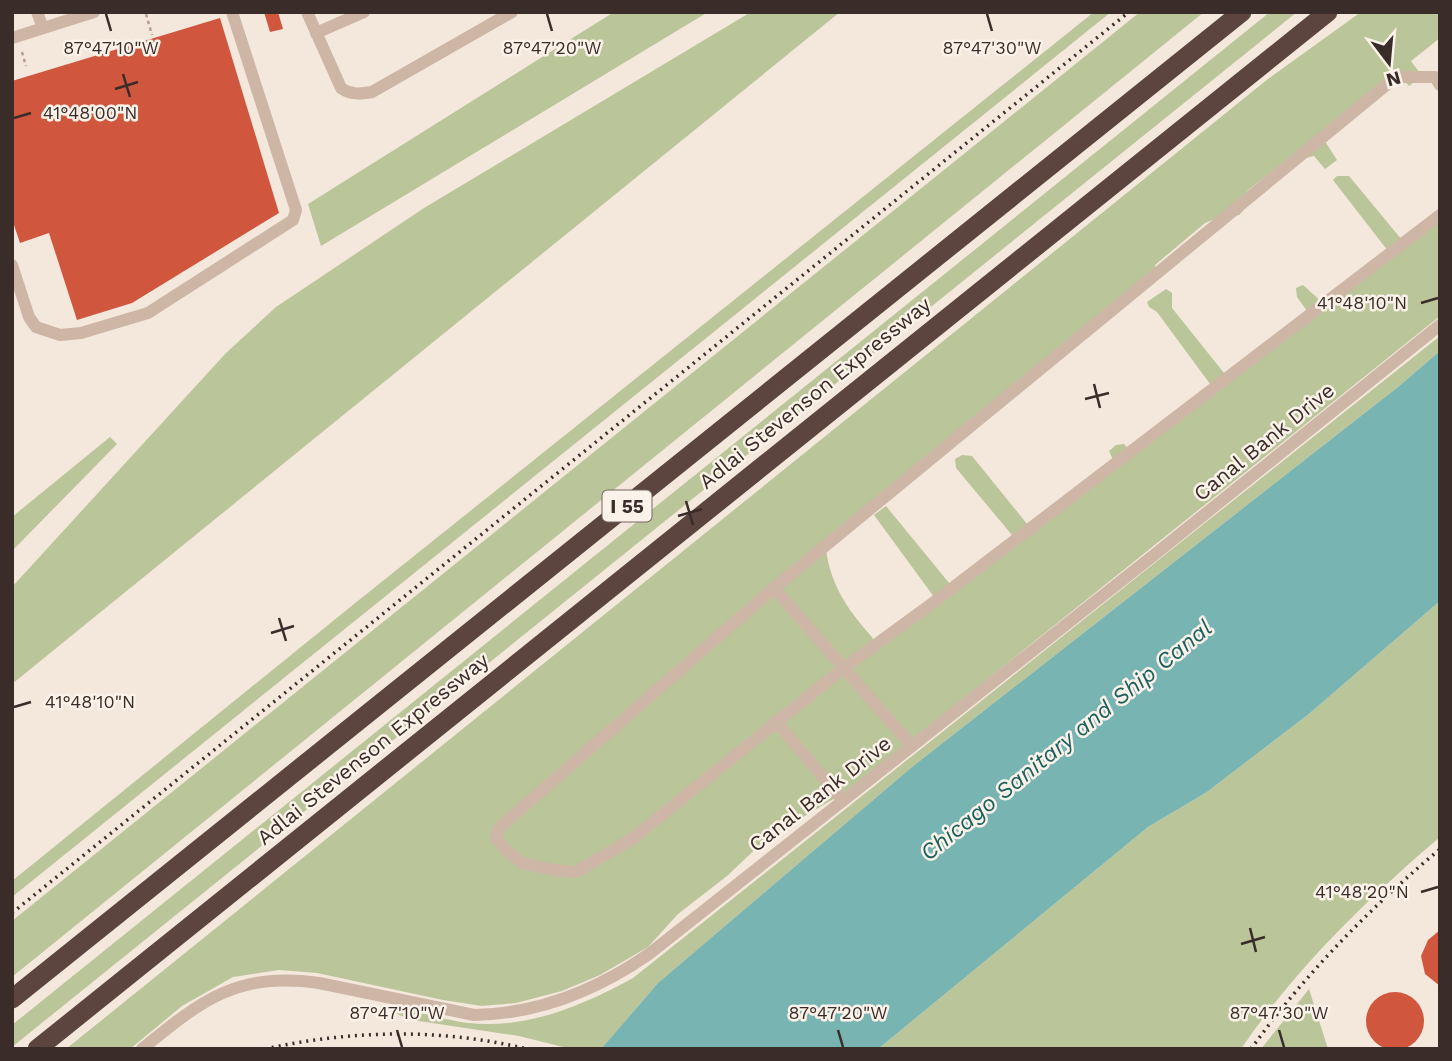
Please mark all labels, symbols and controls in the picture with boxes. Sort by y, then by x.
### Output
north arrow [1354,28,1424,98]
text: 87°47'10"W [63,37,159,58]
text: 87°47'20"W [503,37,601,58]
text: 87°47'30"W [943,37,1041,58]
text: N [1384,66,1403,92]
text: 41°48'00"N [43,102,137,123]
street label: Adlai Stevenson Expressway [694,291,936,494]
text: 41°48'10"N [1317,292,1407,313]
street label: Canal Bank Drive [1188,377,1339,506]
road number: I 55 [602,491,652,522]
water label: Chicago Sanitary and Ship Canal [915,614,1218,866]
street label: Adlai Stevenson Expressway [252,647,494,850]
text: 41°48'10"N [45,691,135,712]
street label: Canal Bank Drive [744,730,896,857]
text: 41°48'20"N [1315,881,1409,902]
text: 87°47'10"W [349,1002,445,1023]
text: 87°47'20"W [789,1002,887,1023]
text: 87°47'30"W [1230,1002,1328,1023]

